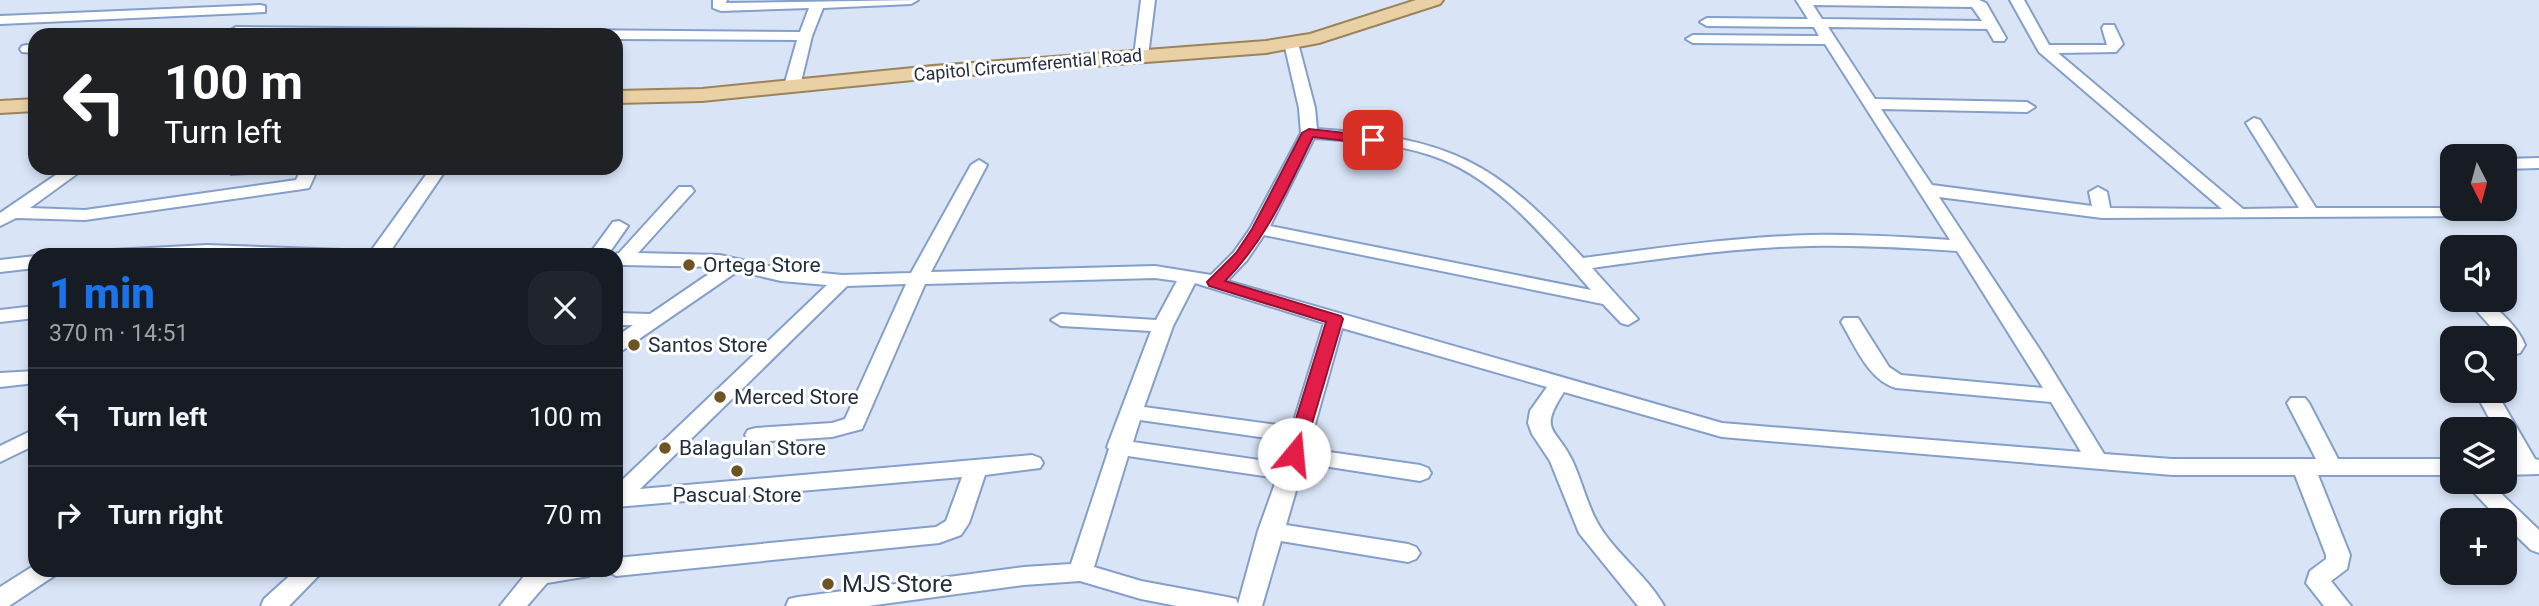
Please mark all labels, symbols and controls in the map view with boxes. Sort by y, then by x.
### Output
street label: Capitol Circumferential Road [913,44,1143,85]
text: 100 m [164,54,303,111]
icon: left [49,56,140,147]
pin [1343,110,1403,170]
text: Turn left [164,113,282,151]
icon: arrive [1354,121,1392,159]
north arrow [2440,144,2516,220]
map controls [2440,144,2517,585]
button: sound [2440,235,2517,312]
place label: Ortega Store [703,253,821,277]
marker: Ortega Store [681,257,697,273]
text: 1 min [49,269,155,318]
button: close [528,271,602,345]
text: 370 m · 14:51 [49,320,188,347]
button: search [2440,326,2517,403]
place label: Santos Store [648,333,767,357]
marker: Santos Store [626,337,642,353]
place label: Merced Store [734,385,859,409]
marker: Merced Store [712,389,728,405]
icon: left [49,398,87,436]
text: Turn left [108,402,207,432]
text: 100 m [529,402,602,432]
position arrow [1257,417,1331,491]
button: layers [2440,417,2517,494]
place label: Balagulan Store [679,436,826,460]
marker: Balagulan Store [657,440,673,456]
marker: Pascual Store [729,463,745,479]
place label: Pascual Store [673,483,801,507]
icon: right [49,496,87,534]
text: Turn right [108,500,223,530]
text: 70 m [544,500,602,530]
button: + [2440,508,2517,585]
place label: MJS Store [842,570,953,598]
marker: MJS Store [820,576,836,592]

